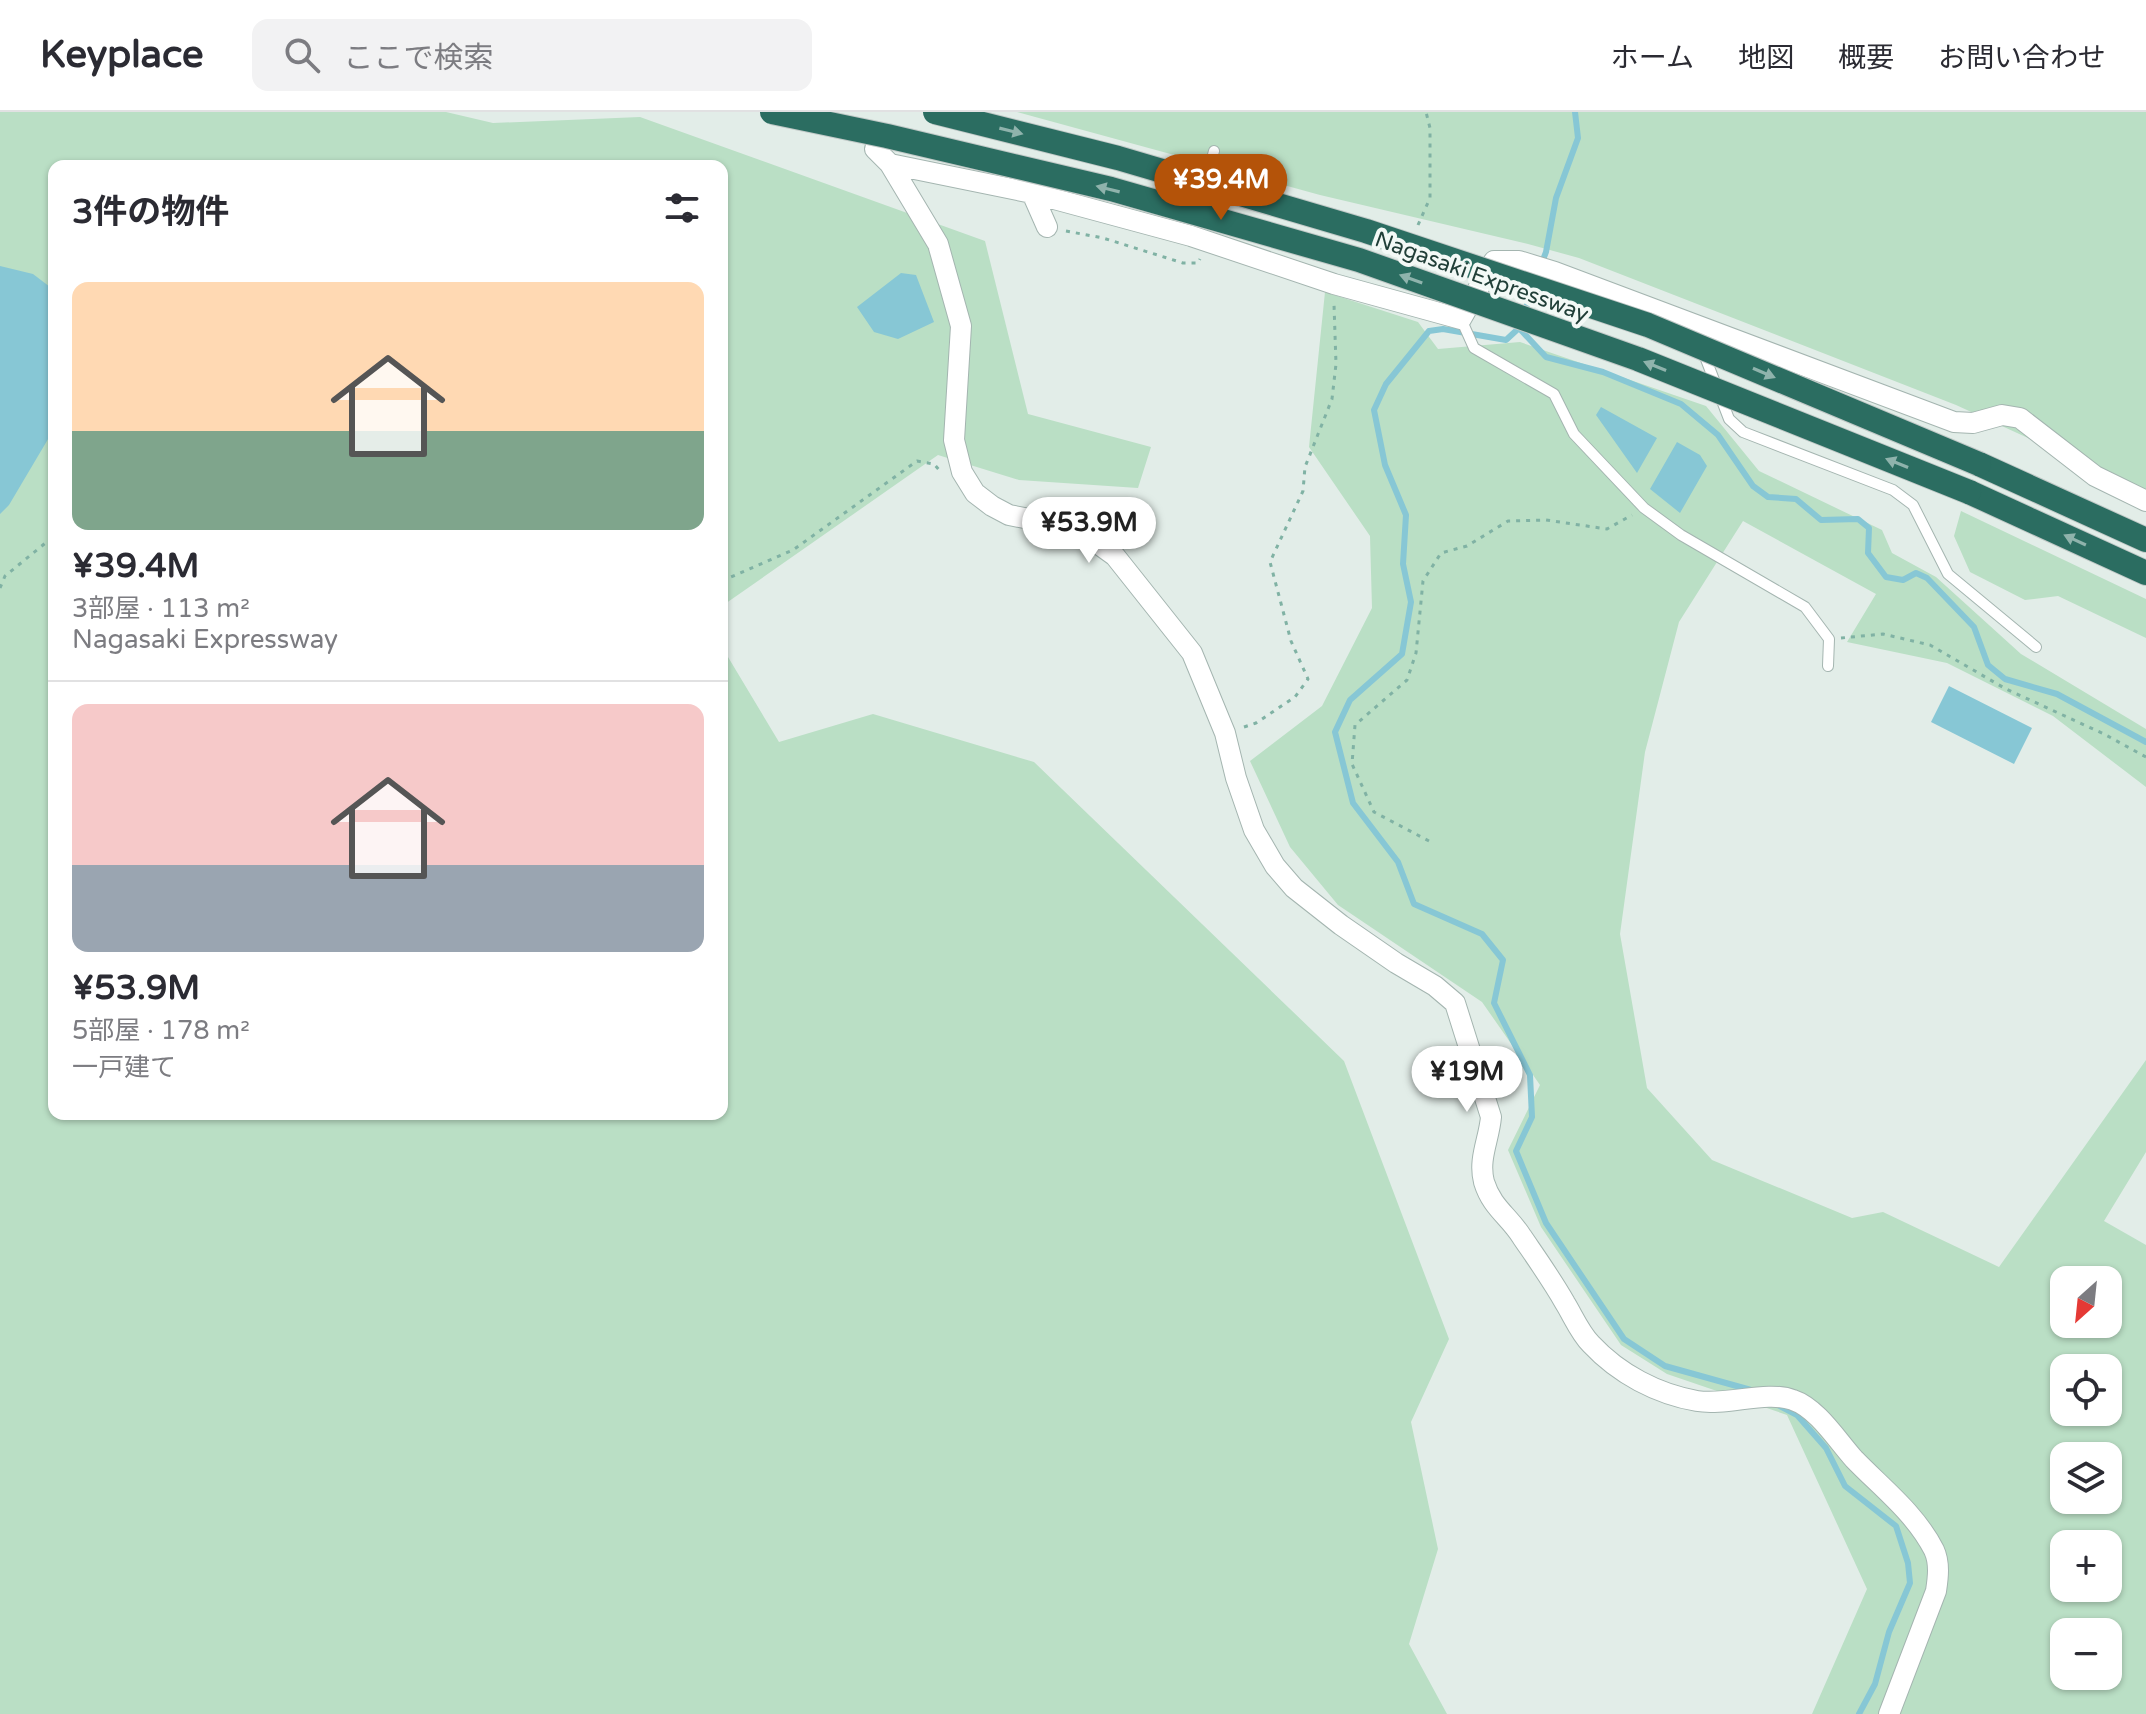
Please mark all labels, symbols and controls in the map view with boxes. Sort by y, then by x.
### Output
search box [252,19,812,91]
text: Keyplace [40,32,204,78]
icon: search [280,33,324,77]
text: ここで検索 [344,40,494,77]
text: ホーム [1611,41,1694,75]
text: 地図 [1738,41,1794,75]
text: 概要 [1838,41,1894,75]
text: お問い合わせ [1938,41,2106,75]
one-way arrow [998,125,1023,138]
pin: ¥39.4M [1156,154,1286,222]
text: ¥39.4M [1172,164,1270,195]
one-way arrow [1095,182,1120,194]
icon: filters [660,186,704,230]
text: 3件の物件 [72,192,229,233]
street label: Nagasaki Expressway [1371,226,1592,328]
one-way arrow [1399,272,1423,284]
icon: home [316,334,460,478]
one-way arrow [1643,360,1667,373]
one-way arrow [1752,367,1776,380]
one-way arrow [1885,456,1909,469]
pin: ¥53.9M [1024,497,1154,565]
text: ¥53.9M [1040,507,1138,538]
one-way arrow [2063,534,2087,547]
text: ¥39.4M [72,546,199,587]
text: 3部屋 · 113 m² [72,593,250,624]
text: Nagasaki Expressway [72,624,338,655]
icon: home [316,756,460,900]
text: ¥53.9M [72,968,200,1009]
text: 5部屋 · 178 m² [72,1015,250,1046]
pin: ¥19M [1420,1046,1514,1114]
text: 一戸建て [72,1052,176,1083]
text: ¥19M [1430,1056,1504,1087]
north arrow [2050,1266,2122,1338]
map controls [2050,1266,2122,1690]
button: locate [2050,1354,2122,1426]
button: layers [2050,1442,2122,1514]
button: + [2050,1530,2122,1602]
button: − [2050,1618,2122,1690]

